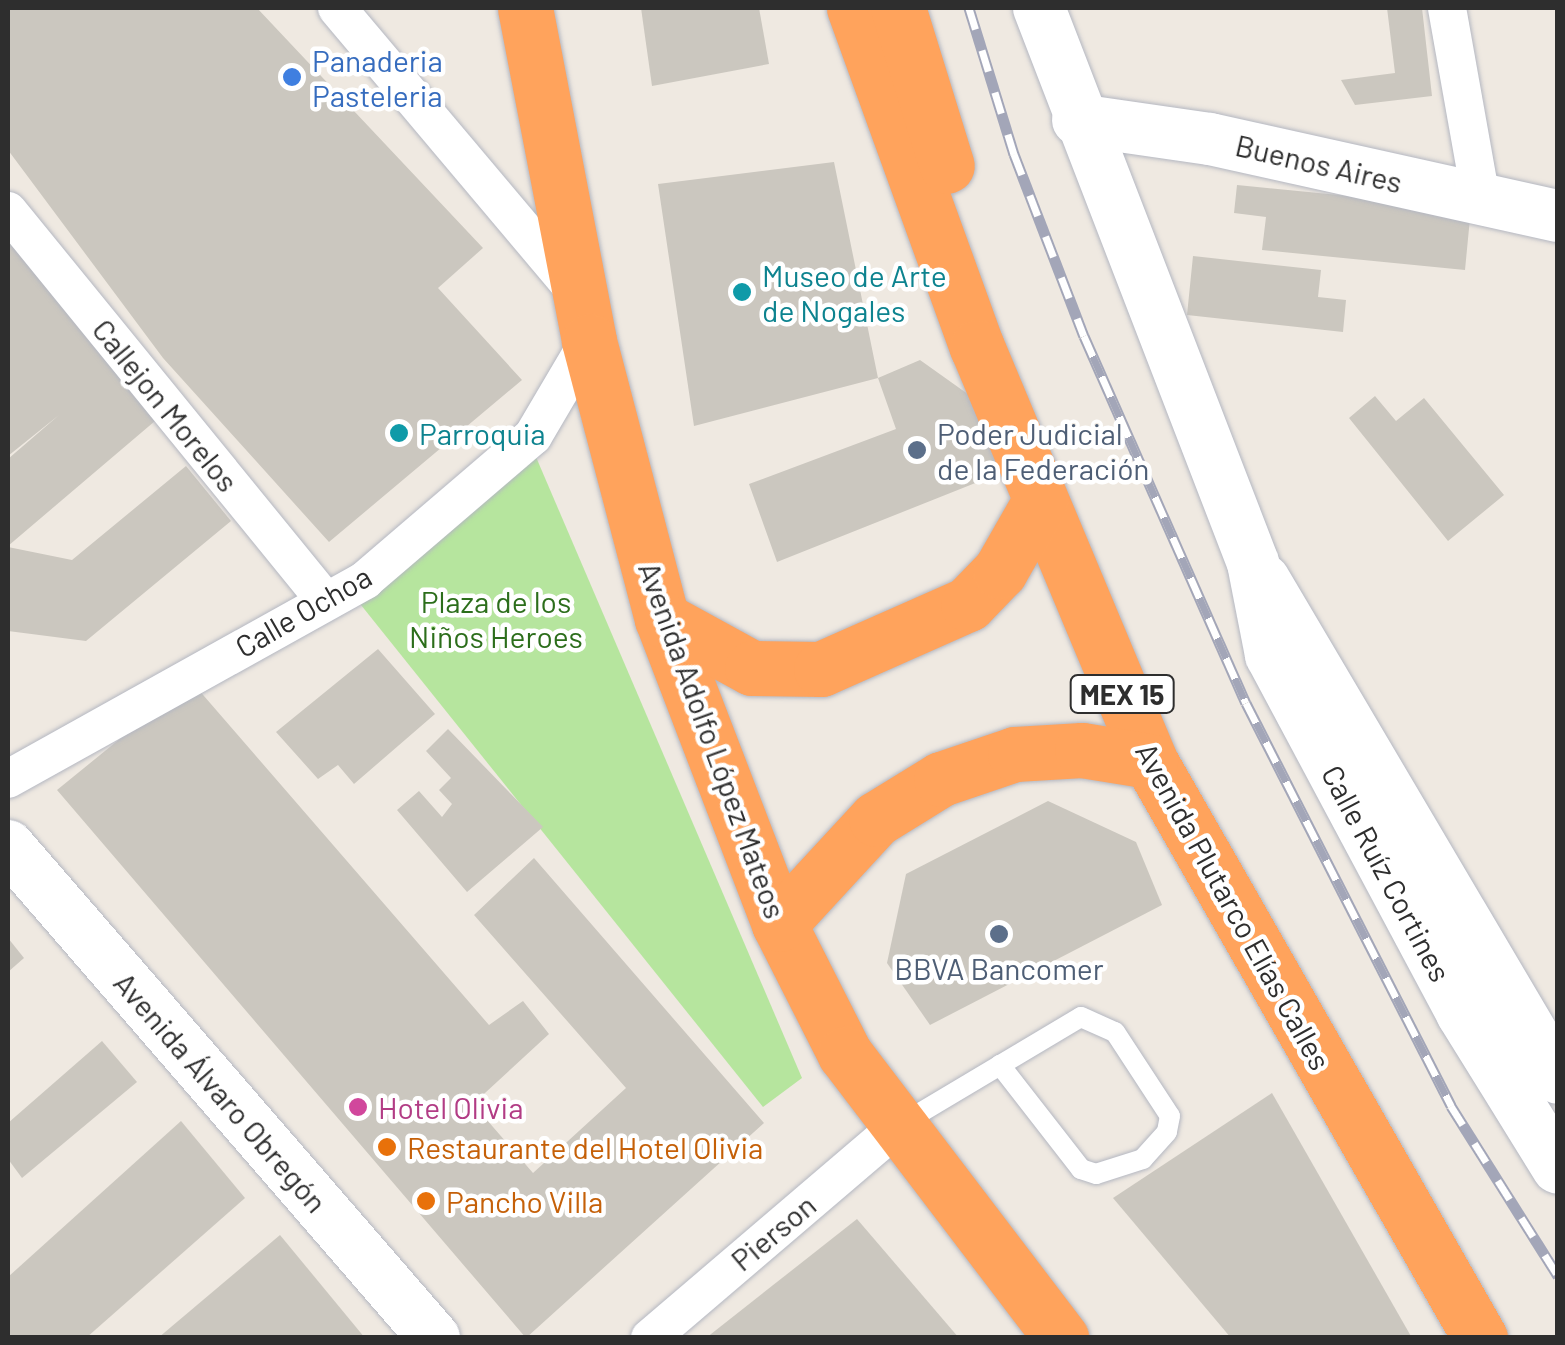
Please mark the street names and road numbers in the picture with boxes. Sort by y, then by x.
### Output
street label: Buenos Aires [1232,126,1406,200]
street label: Callejon Morelos [86,312,246,498]
street label: Avenida Adolfo López Mateos [632,557,794,923]
street label: Calle Ochoa [229,558,377,664]
road number: MEX 15 [1070,671,1174,717]
street label: Avenida Plutarco Elías Calles [1129,736,1339,1076]
street label: Calle Ruíz Cortines [1315,759,1459,987]
street label: Avenida Álvaro Obregón [107,965,335,1219]
street label: Pierson [723,1186,823,1278]

